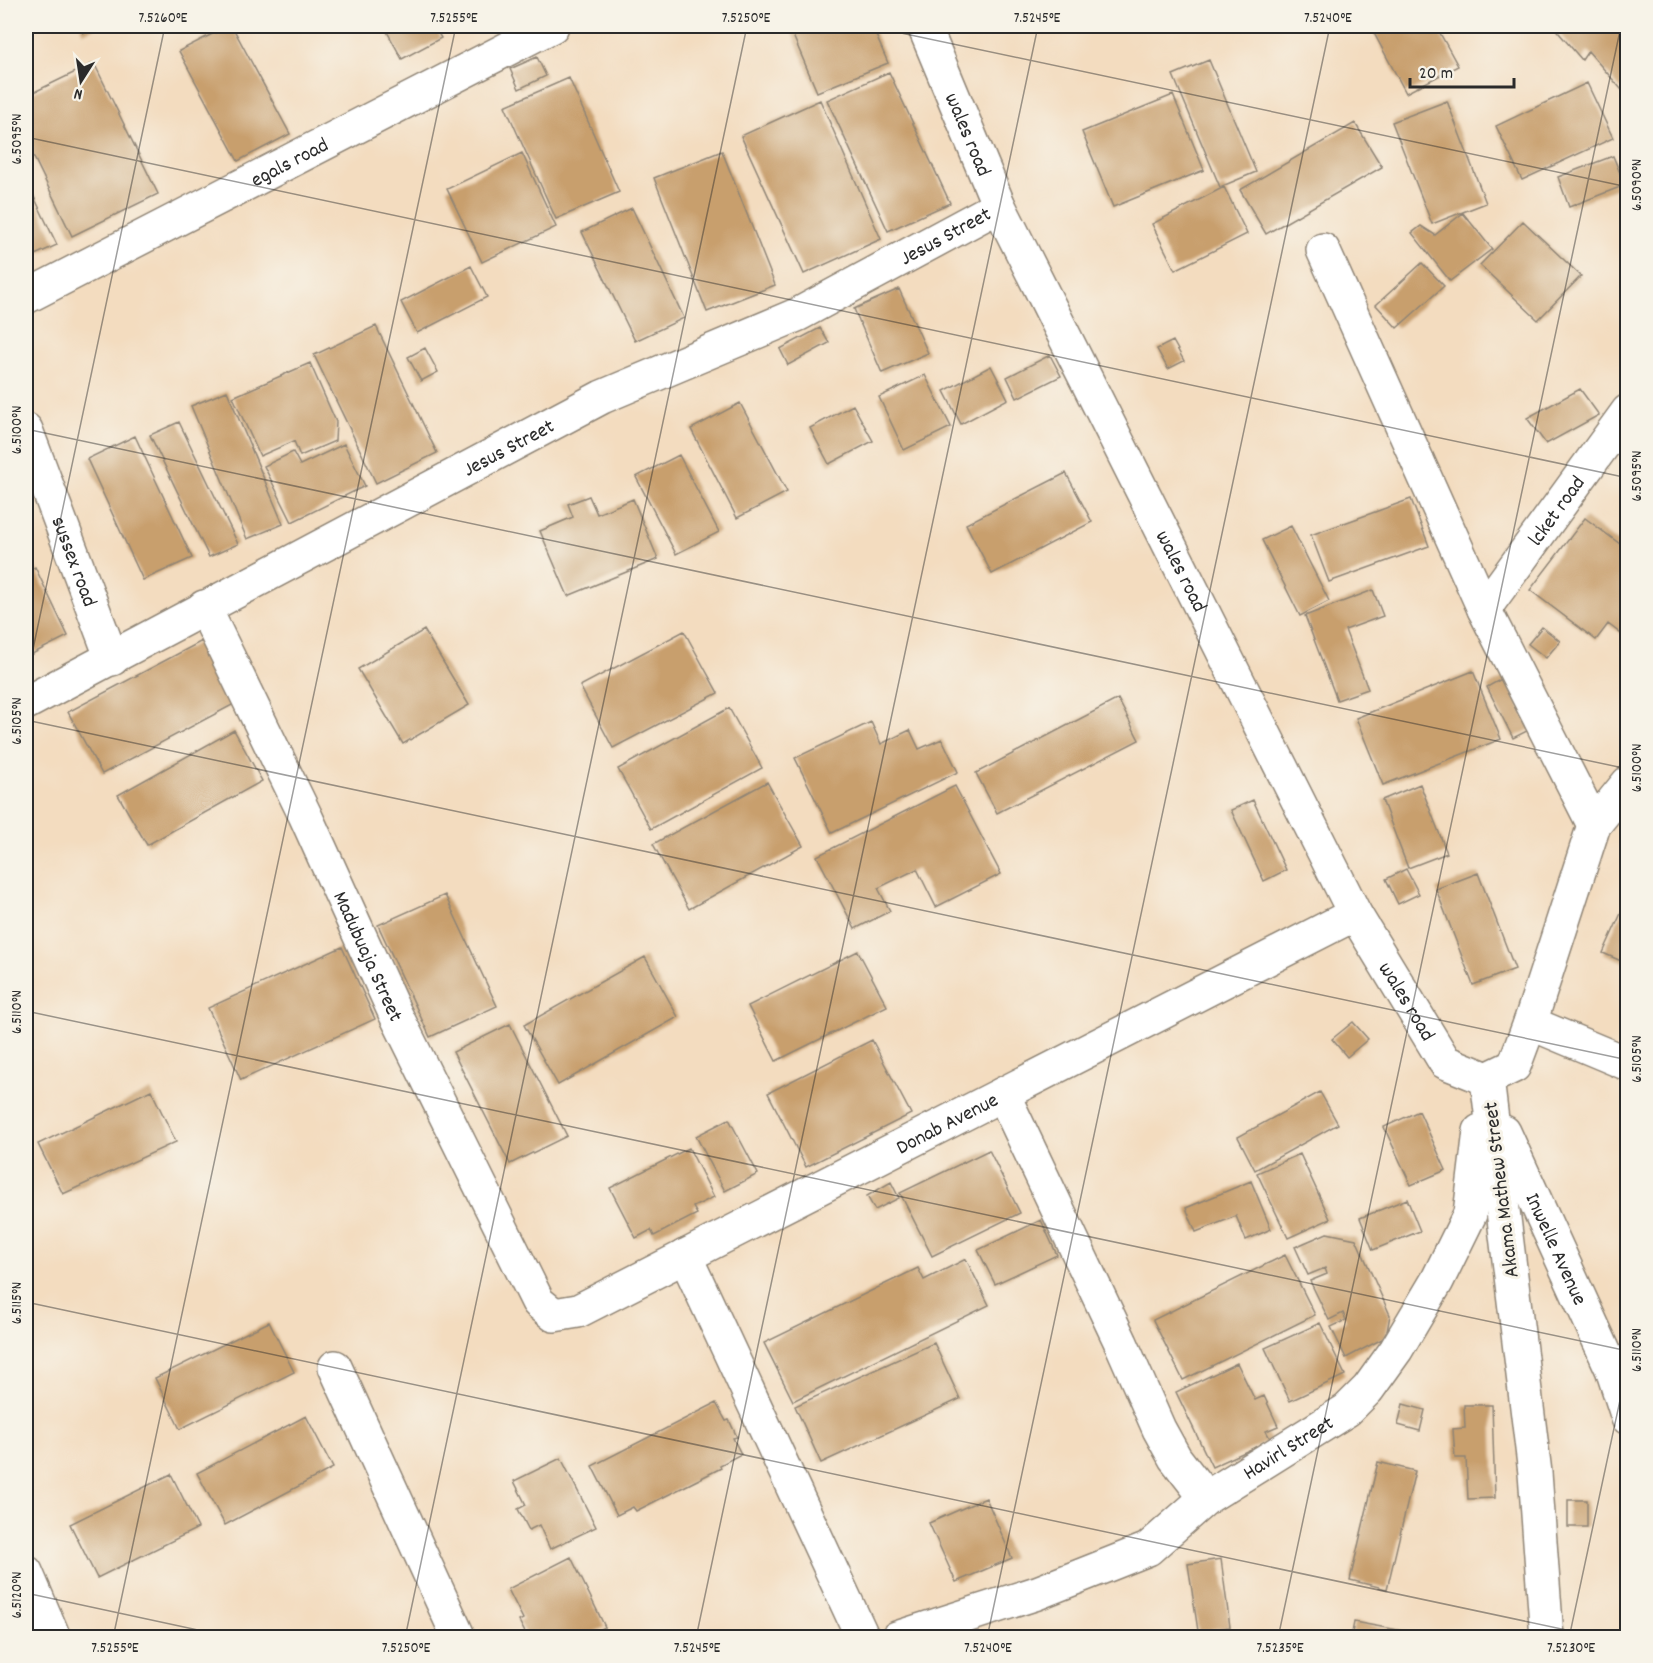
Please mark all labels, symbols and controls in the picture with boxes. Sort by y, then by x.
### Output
text: 7.5260°E [139,8,188,30]
text: 7.5255°E [430,8,478,30]
text: 7.5250°E [722,8,770,30]
text: 7.5245°E [1014,8,1060,30]
text: 7.5240°E [1304,8,1352,30]
north arrow [51,51,111,111]
scale bar [1410,51,1514,89]
text: 20 m [1419,62,1453,87]
text: N [72,81,85,105]
street label: wales road [935,89,997,182]
text: 6.5095°N [7,113,29,165]
street label: egals road [246,132,335,197]
text: 6.5090°N [1627,159,1649,211]
street label: Jesus Street [896,201,998,275]
text: 6.5100°N [7,406,29,454]
street label: Jesus Street [459,413,561,486]
text: 6.5095°N [1627,450,1649,502]
street label: lcket road [1522,471,1594,554]
street label: sussex road [42,513,103,612]
street label: wales road [1146,526,1213,618]
text: 6.5105°N [7,697,29,745]
text: 6.5100°N [1627,744,1649,792]
street label: Madubuaja Street [324,887,409,1028]
street label: wales road [1369,957,1441,1048]
text: 6.5110°N [7,990,29,1034]
text: 6.5105°N [1627,1035,1649,1083]
street label: Donab Avenue [892,1087,1004,1164]
street label: Akama Mathew Street [1477,1100,1529,1279]
street label: Inwelle Avenue [1516,1189,1593,1311]
text: 6.5115°N [7,1282,29,1324]
text: 6.5110°N [1627,1328,1649,1372]
street label: Havirl Street [1238,1410,1341,1489]
text: 6.5120°N [7,1571,29,1619]
text: 7.5255°E [91,1638,139,1660]
text: 7.5250°E [382,1638,430,1660]
text: 7.5245°E [674,1638,720,1660]
text: 7.5240°E [964,1638,1012,1660]
text: 7.5235°E [1257,1638,1304,1660]
text: 7.5230°E [1547,1638,1595,1660]

